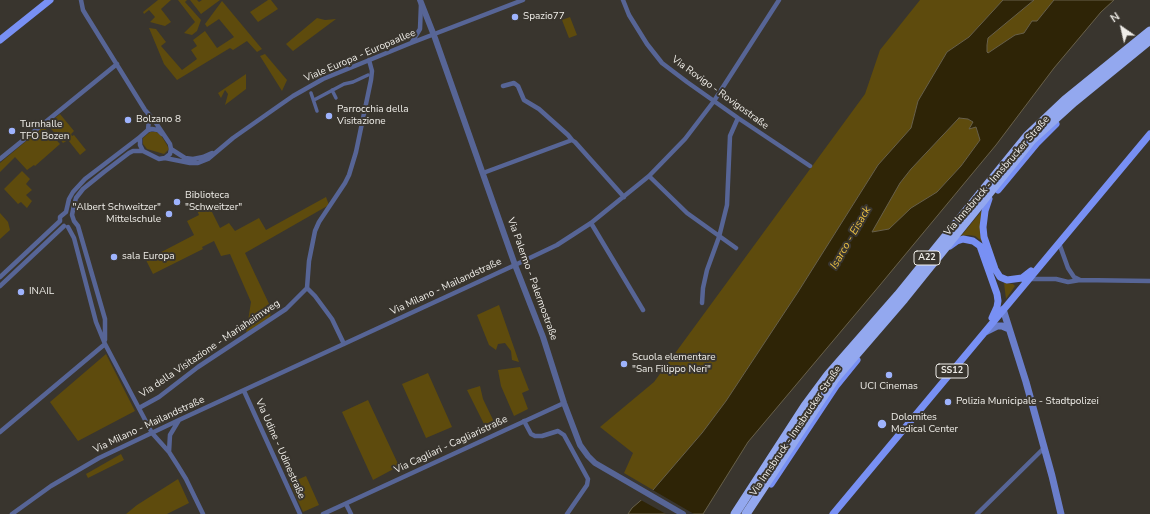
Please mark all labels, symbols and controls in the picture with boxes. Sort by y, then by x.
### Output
north arrow [1102,8,1142,48]
text: N [1107,9,1123,26]
place label: Spazio77 [523,11,565,23]
marker: Spazio77 [510,12,520,22]
street label: Viale Europa - Europaallee [303,27,417,85]
street label: Via Rovigo - Rovigostraße [669,54,771,132]
place label: Parrocchia della Visitazione [337,104,408,128]
marker: Parrocchia della Visitazione [324,111,334,121]
place label: Bolzano 8 [136,114,181,126]
street label: Via Innsbruck - Innsbrucker Straße [942,114,1052,238]
marker: Bolzano 8 [123,115,133,125]
place label: Turnhalle TFO Bozen [20,119,69,142]
marker: Turnhalle TFO Bozen [7,126,17,136]
place label: Biblioteca "Schweitzer" [185,190,242,214]
marker: Biblioteca "Schweitzer" [172,197,182,207]
place label: "Albert Schweitzer" Mittelschule [73,202,161,226]
water label: Isarco - Eisack [828,204,874,272]
marker: "Albert Schweitzer" Mittelschule [164,209,174,219]
street label: Via Palermo - Palermostraße [504,216,560,342]
place label: sala Europa [122,251,175,263]
road number: A22 [914,251,940,265]
marker: sala Europa [109,252,119,262]
street label: Via Milano - Mailandstraße [388,256,504,318]
place label: INAIL [29,286,54,298]
marker: INAIL [16,287,26,297]
street label: Via della Visitazione - Mariaheimweg [138,297,282,401]
place label: Scuola elementare "San Filippo Neri" [632,352,716,376]
marker: Scuola elementare "San Filippo Neri" [619,359,629,369]
street label: Via Innsbruck - Innsbrucker Straße [748,364,844,498]
road number: SS12 [936,364,968,378]
marker: UCI Cinemas [884,370,894,380]
place label: UCI Cinemas [860,381,918,393]
street label: Via Milano - Mailandstraße [91,394,207,456]
place label: Polizia Municipale - Stadtpolizei [956,396,1099,408]
street label: Via Udine - Udinestraße [253,397,307,501]
marker: Polizia Municipale - Stadtpolizei [943,397,953,407]
place label: Dolomites Medical Center [891,412,958,436]
street label: Via Cagliari - Cagliaristraße [393,413,509,477]
marker: Dolomites Medical Center [876,418,888,430]

